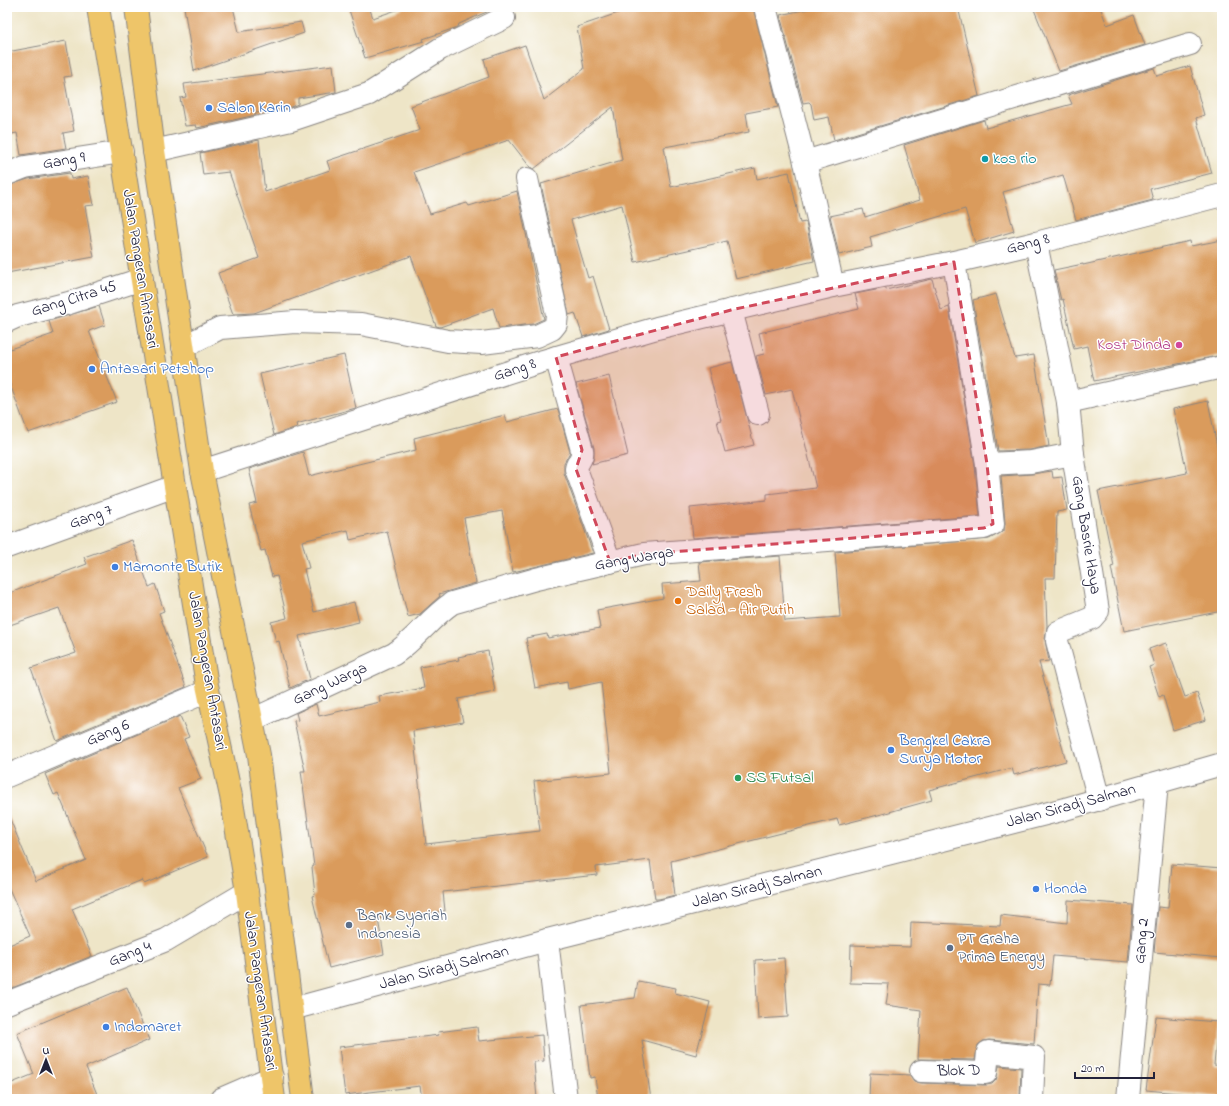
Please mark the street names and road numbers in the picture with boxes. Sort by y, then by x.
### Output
street label: Gang 9 [41,146,87,176]
street label: Jalan Pangeran Antasari [116,188,164,350]
street label: Gang 8 [1004,227,1052,261]
street label: Gang Citra 45 [28,275,120,323]
street label: Gang 8 [490,352,540,388]
street label: Gang Basrie Haya [1065,474,1107,596]
street label: Gang 7 [66,498,116,536]
street label: Gang Warga [593,540,675,578]
street label: Jalan Pangeran Antasari [181,590,233,752]
street label: Gang Warga [289,656,371,712]
street label: Gang 6 [83,713,133,753]
street label: Jalan Siradj Salman [1004,777,1139,835]
street label: Jalan Siradj Salman [689,859,825,915]
street label: Jalan Pangeran Antasari [237,910,283,1072]
street label: Gang 2 [1128,917,1156,965]
street label: Gang 4 [105,934,155,973]
street label: Jalan Siradj Salman [377,939,512,997]
street label: Blok D [936,1058,981,1084]

